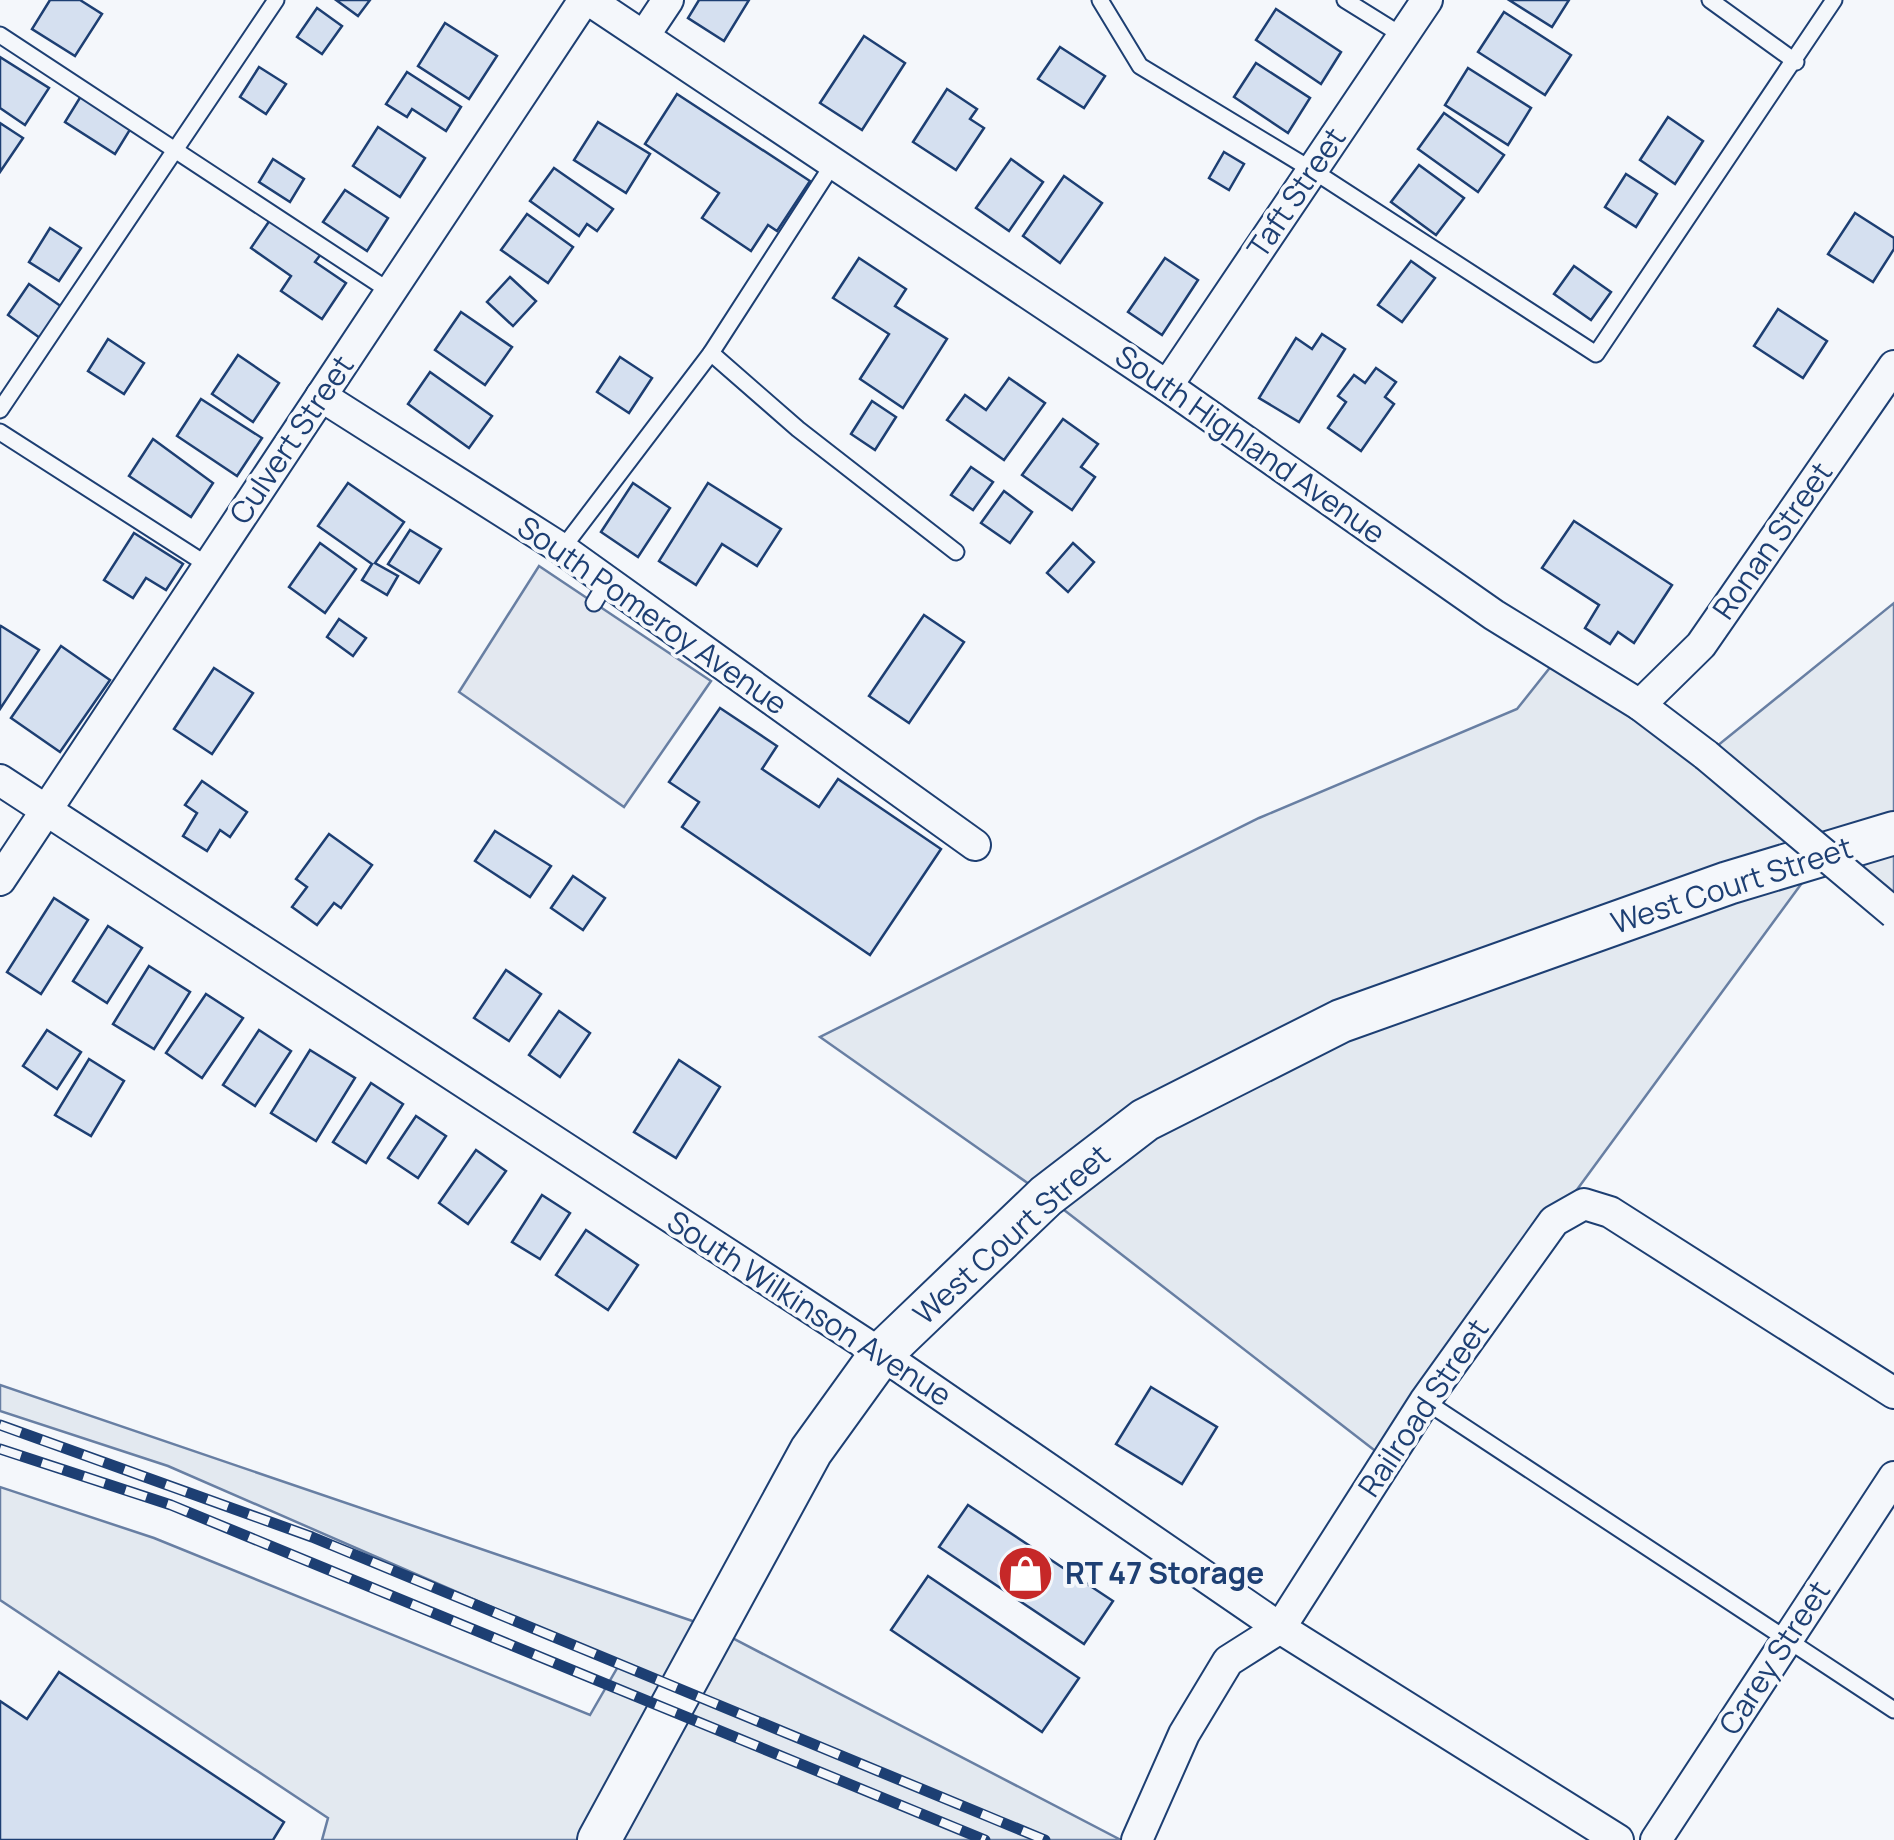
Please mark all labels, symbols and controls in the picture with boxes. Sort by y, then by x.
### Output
street label: Taft Street [1237,119,1354,265]
street label: South Highland Avenue [1108,335,1394,553]
street label: Culvert Street [219,347,362,532]
street label: Ronan Street [1702,453,1841,627]
street label: South Pomeroy Avenue [510,506,796,724]
street label: West Court Street [1606,826,1857,943]
street label: West Court Street [904,1134,1118,1333]
street label: South Wilkinson Avenue [660,1200,960,1415]
street label: Railroad Street [1348,1310,1497,1504]
shop icon: RT 47 Storage [996,1544,1056,1604]
place label: RT 47 Storage [1065,1552,1264,1593]
street label: Carey Street [1709,1572,1839,1742]

